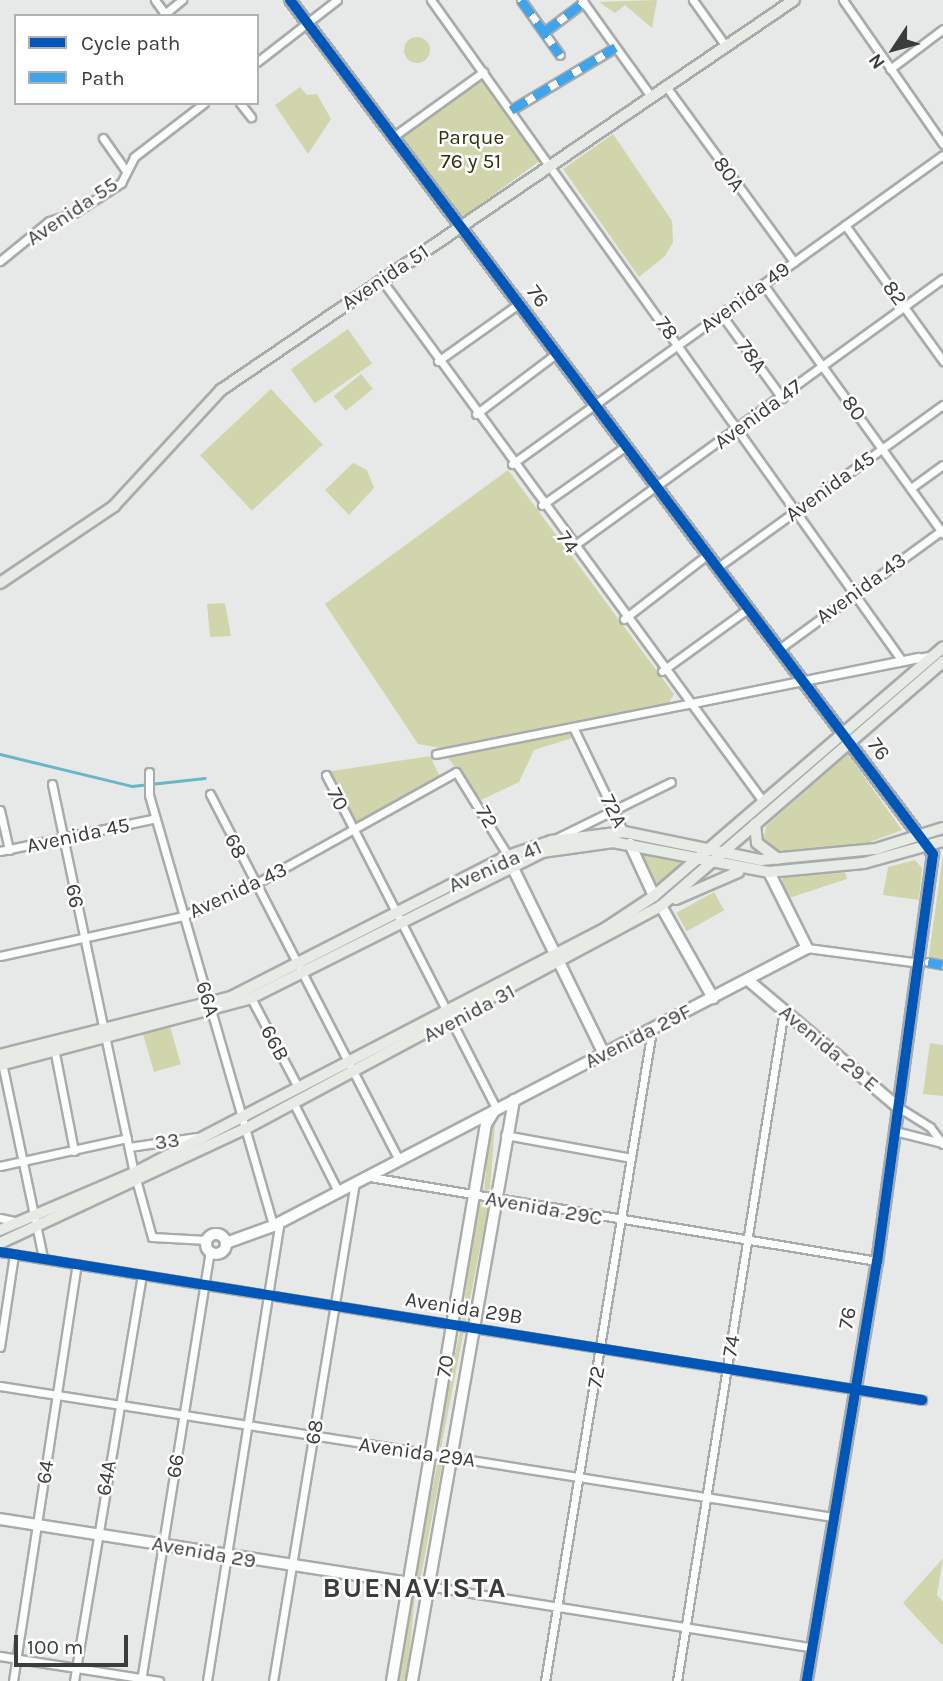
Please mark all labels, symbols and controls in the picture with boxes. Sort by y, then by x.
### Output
legend [14,14,259,105]
north arrow [859,14,929,84]
text: Cycle path [81,31,181,55]
text: N [864,49,890,73]
text: Path [81,66,125,90]
park label: Parque 76 y 51 [438,124,504,174]
street label: 80A [708,151,750,197]
street label: Avenida 55 [22,171,122,251]
street label: Avenida 51 [337,239,433,315]
street label: Avenida 49 [695,256,795,338]
street label: 82 [877,275,913,311]
street label: 76 [521,280,555,312]
street label: 78 [650,311,684,345]
street label: 78A [732,335,772,377]
street label: Avenida 47 [709,374,807,454]
street label: 80 [836,390,872,426]
street label: Avenida 45 [780,445,880,527]
street label: 74 [551,526,585,558]
street label: Avenida 43 [811,547,911,629]
street label: 76 [862,733,896,765]
street label: 70 [322,783,354,815]
street label: 72A [595,790,633,832]
street label: 72 [471,801,503,833]
street label: Avenida 45 [24,812,132,858]
street label: 68 [219,829,253,863]
street label: Avenida 41 [444,834,546,898]
street label: Avenida 43 [185,856,291,924]
street label: 66 [60,882,90,910]
street label: 66A [191,978,225,1020]
street label: Avenida 31 [419,978,519,1048]
street label: Avenida 29F [581,998,695,1074]
street label: Avenida 29 E [774,999,884,1097]
street label: 66B [255,1021,295,1065]
street label: 33 [153,1127,181,1155]
street label: Avenida 29C [484,1185,604,1231]
street label: Avenida 29B [404,1286,524,1330]
street label: 76 [833,1305,861,1331]
street label: 74 [717,1333,745,1359]
street label: 70 [431,1353,459,1379]
street label: 72 [582,1364,610,1390]
street label: 68 [299,1418,329,1446]
street label: Avenida 29A [357,1431,477,1473]
street label: 66 [161,1452,189,1480]
street label: 64 [31,1458,59,1486]
street label: 64A [90,1458,122,1498]
street label: Avenida 29 [150,1530,258,1574]
district label: BUENAVISTA [324,1571,506,1605]
scale bar [18,1622,131,1666]
text: 100 m [27,1635,84,1659]

